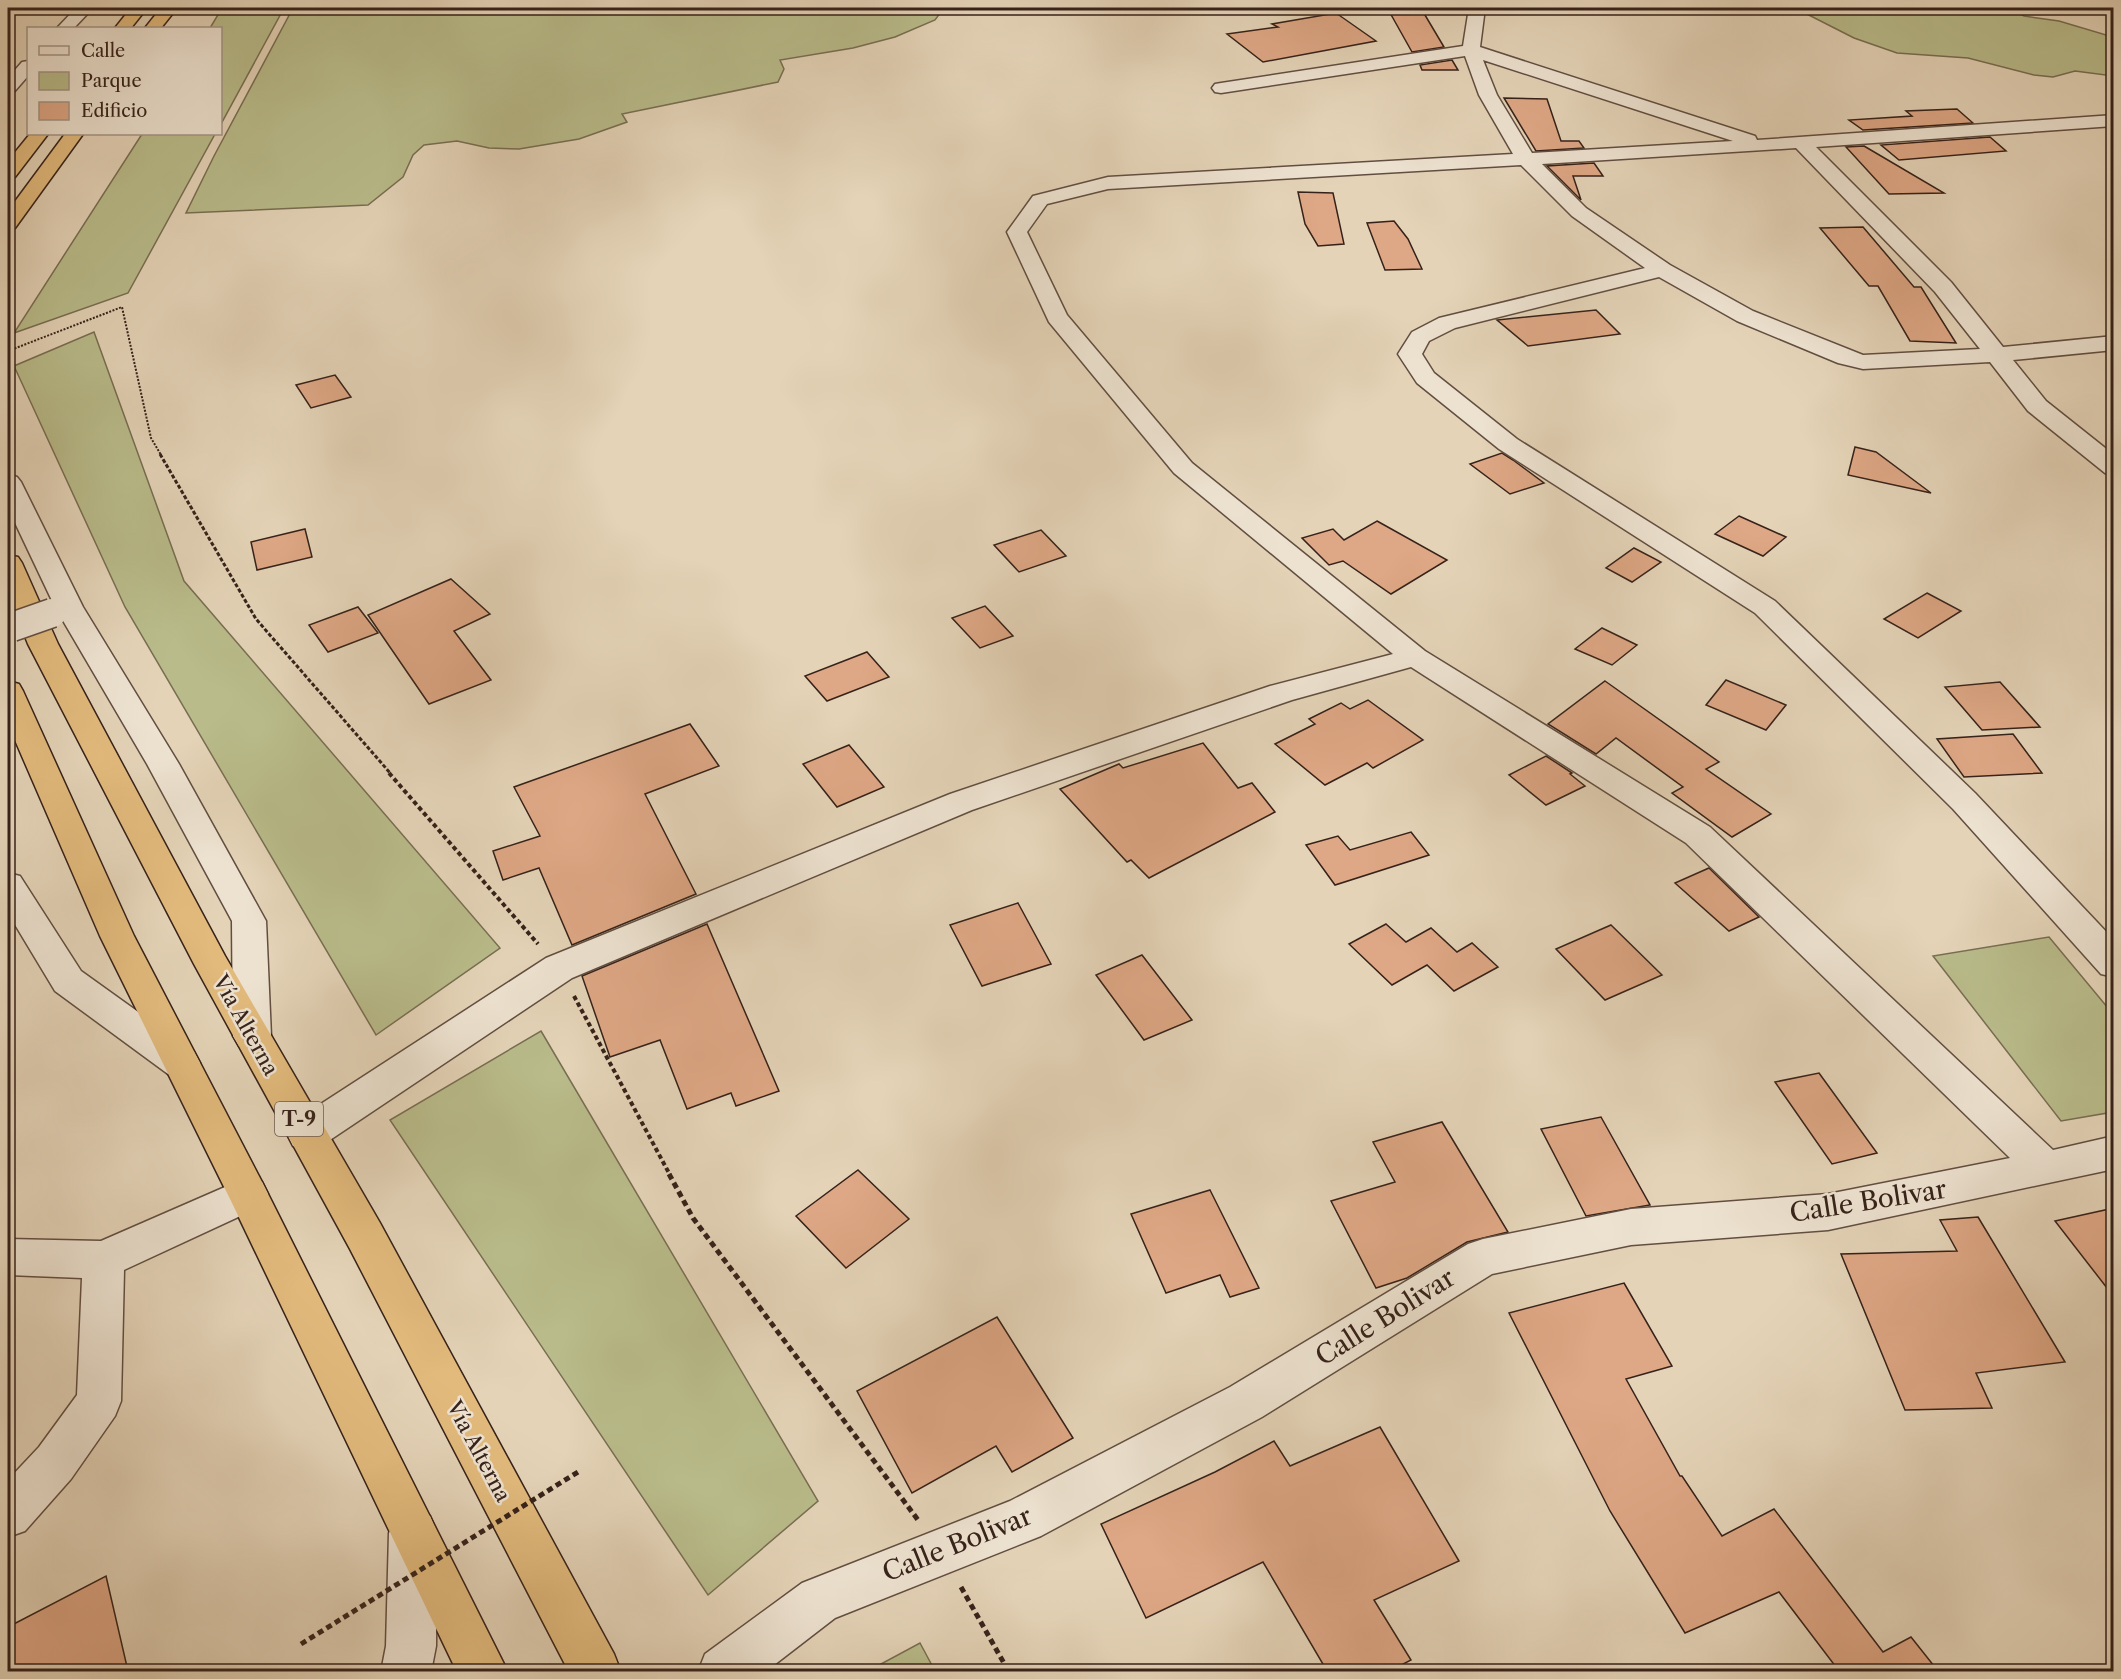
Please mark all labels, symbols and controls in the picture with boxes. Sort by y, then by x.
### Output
legend [27,27,222,135]
text: Calle [81,40,125,62]
text: Parque [81,70,142,92]
text: Edificio [81,100,147,122]
street label: Vía Alterna [208,970,284,1080]
road number: T-9 [275,1102,323,1136]
street label: Calle Bolivar [1787,1173,1949,1229]
street label: Calle Bolivar [1309,1262,1461,1372]
street label: Vía Alterna [441,1395,517,1507]
street label: Calle Bolivar [878,1500,1036,1588]

